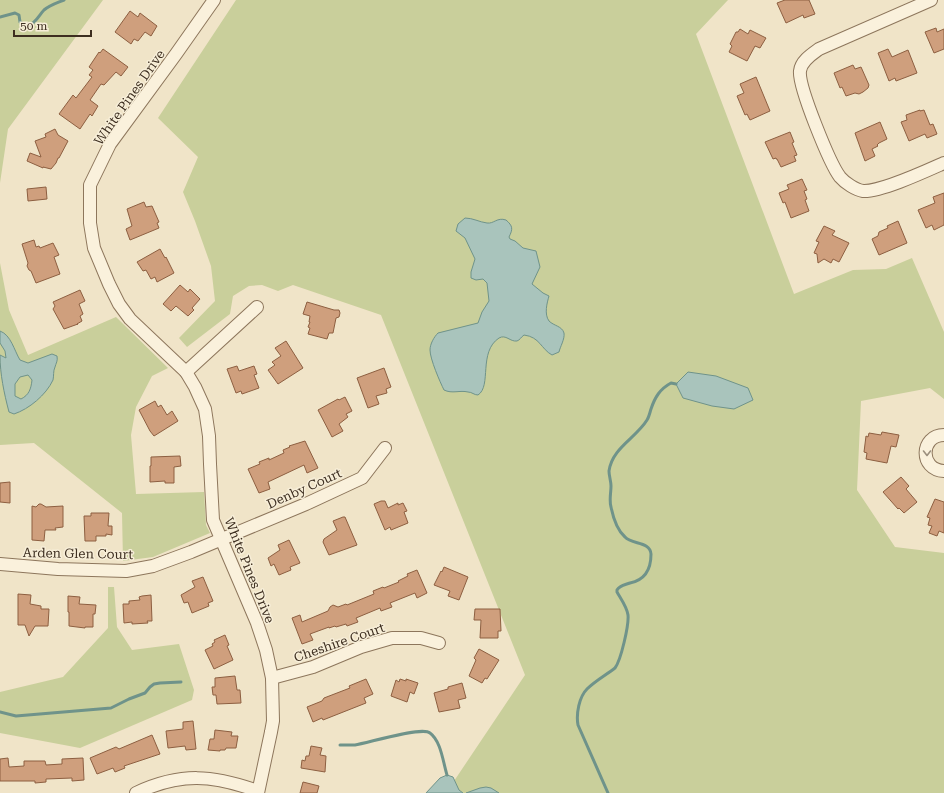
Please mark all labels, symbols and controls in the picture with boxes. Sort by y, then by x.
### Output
scale bar [14,12,91,38]
text: 50 m [20,19,47,33]
street label: White Pines Drive [91,47,168,148]
one-way arrow [923,450,931,456]
street label: Denby Court [264,465,344,512]
street label: White Pines Drive [222,515,278,625]
street label: Arden Glen Court [23,545,133,562]
street label: Cheshire Court [292,620,387,665]

